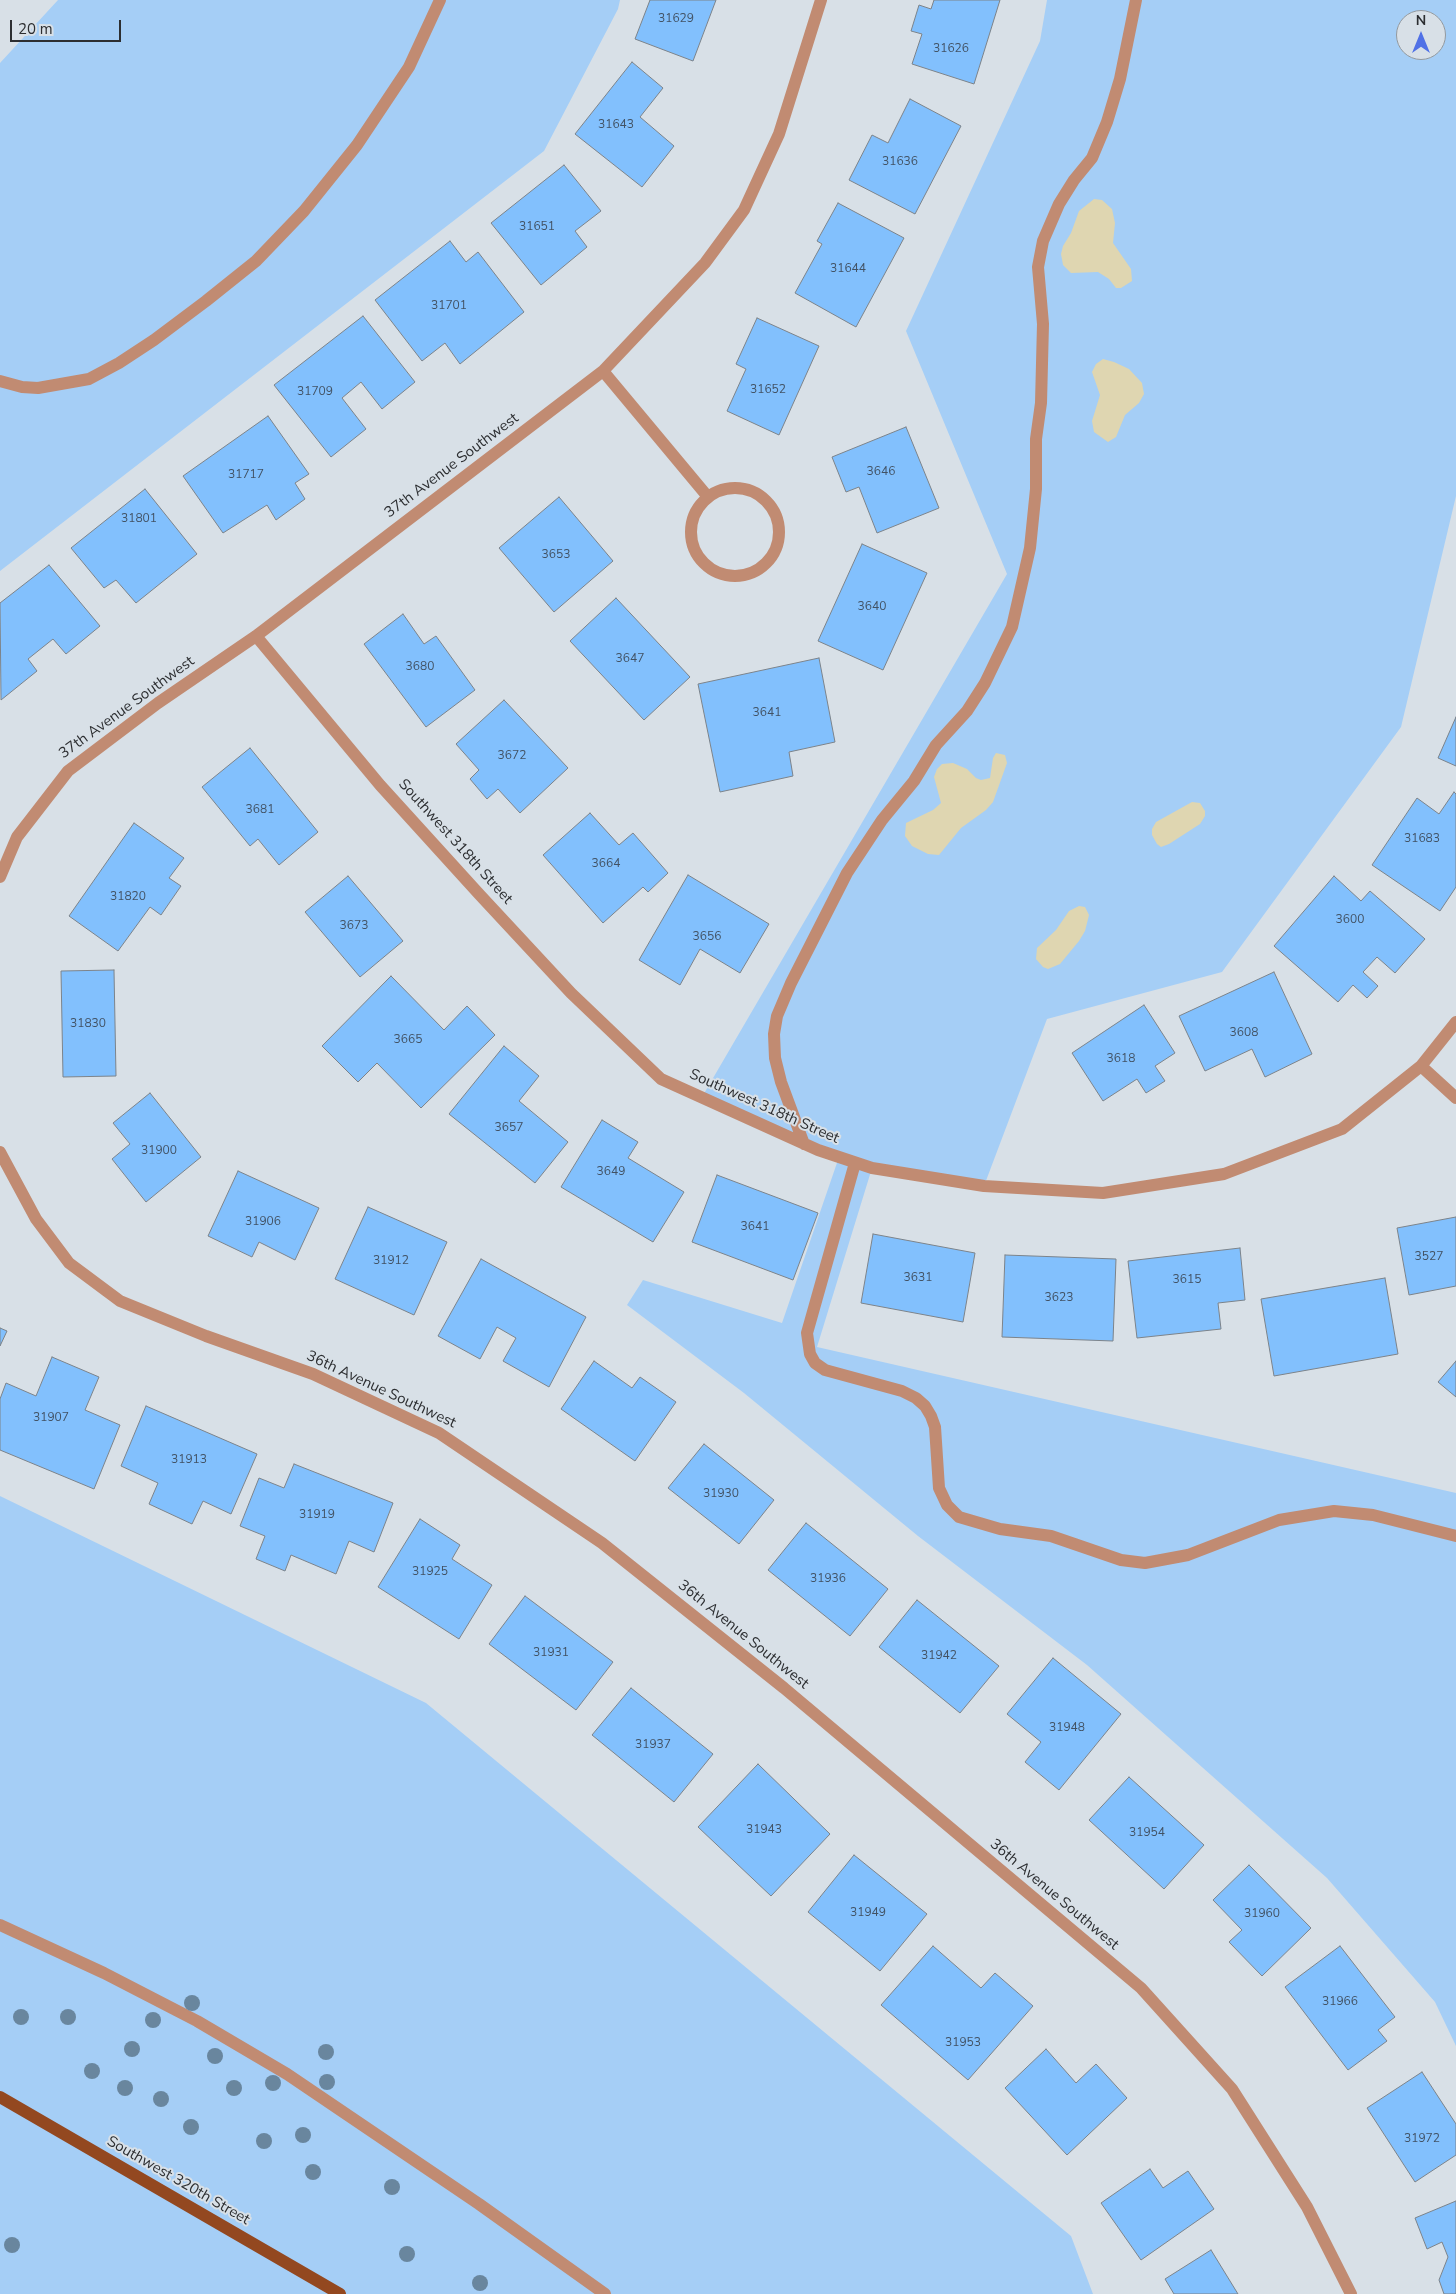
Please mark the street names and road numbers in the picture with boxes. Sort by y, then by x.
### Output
street label: 37th Avenue Southwest [381,410,523,522]
street label: 37th Avenue Southwest [56,653,198,763]
street label: Southwest 318th Street [394,776,516,908]
street label: Southwest 318th Street [686,1066,842,1148]
street label: 36th Avenue Southwest [303,1347,459,1433]
street label: 36th Avenue Southwest [674,1577,812,1693]
street label: 36th Avenue Southwest [986,1836,1122,1954]
street label: Southwest 320th Street [103,2133,253,2229]

